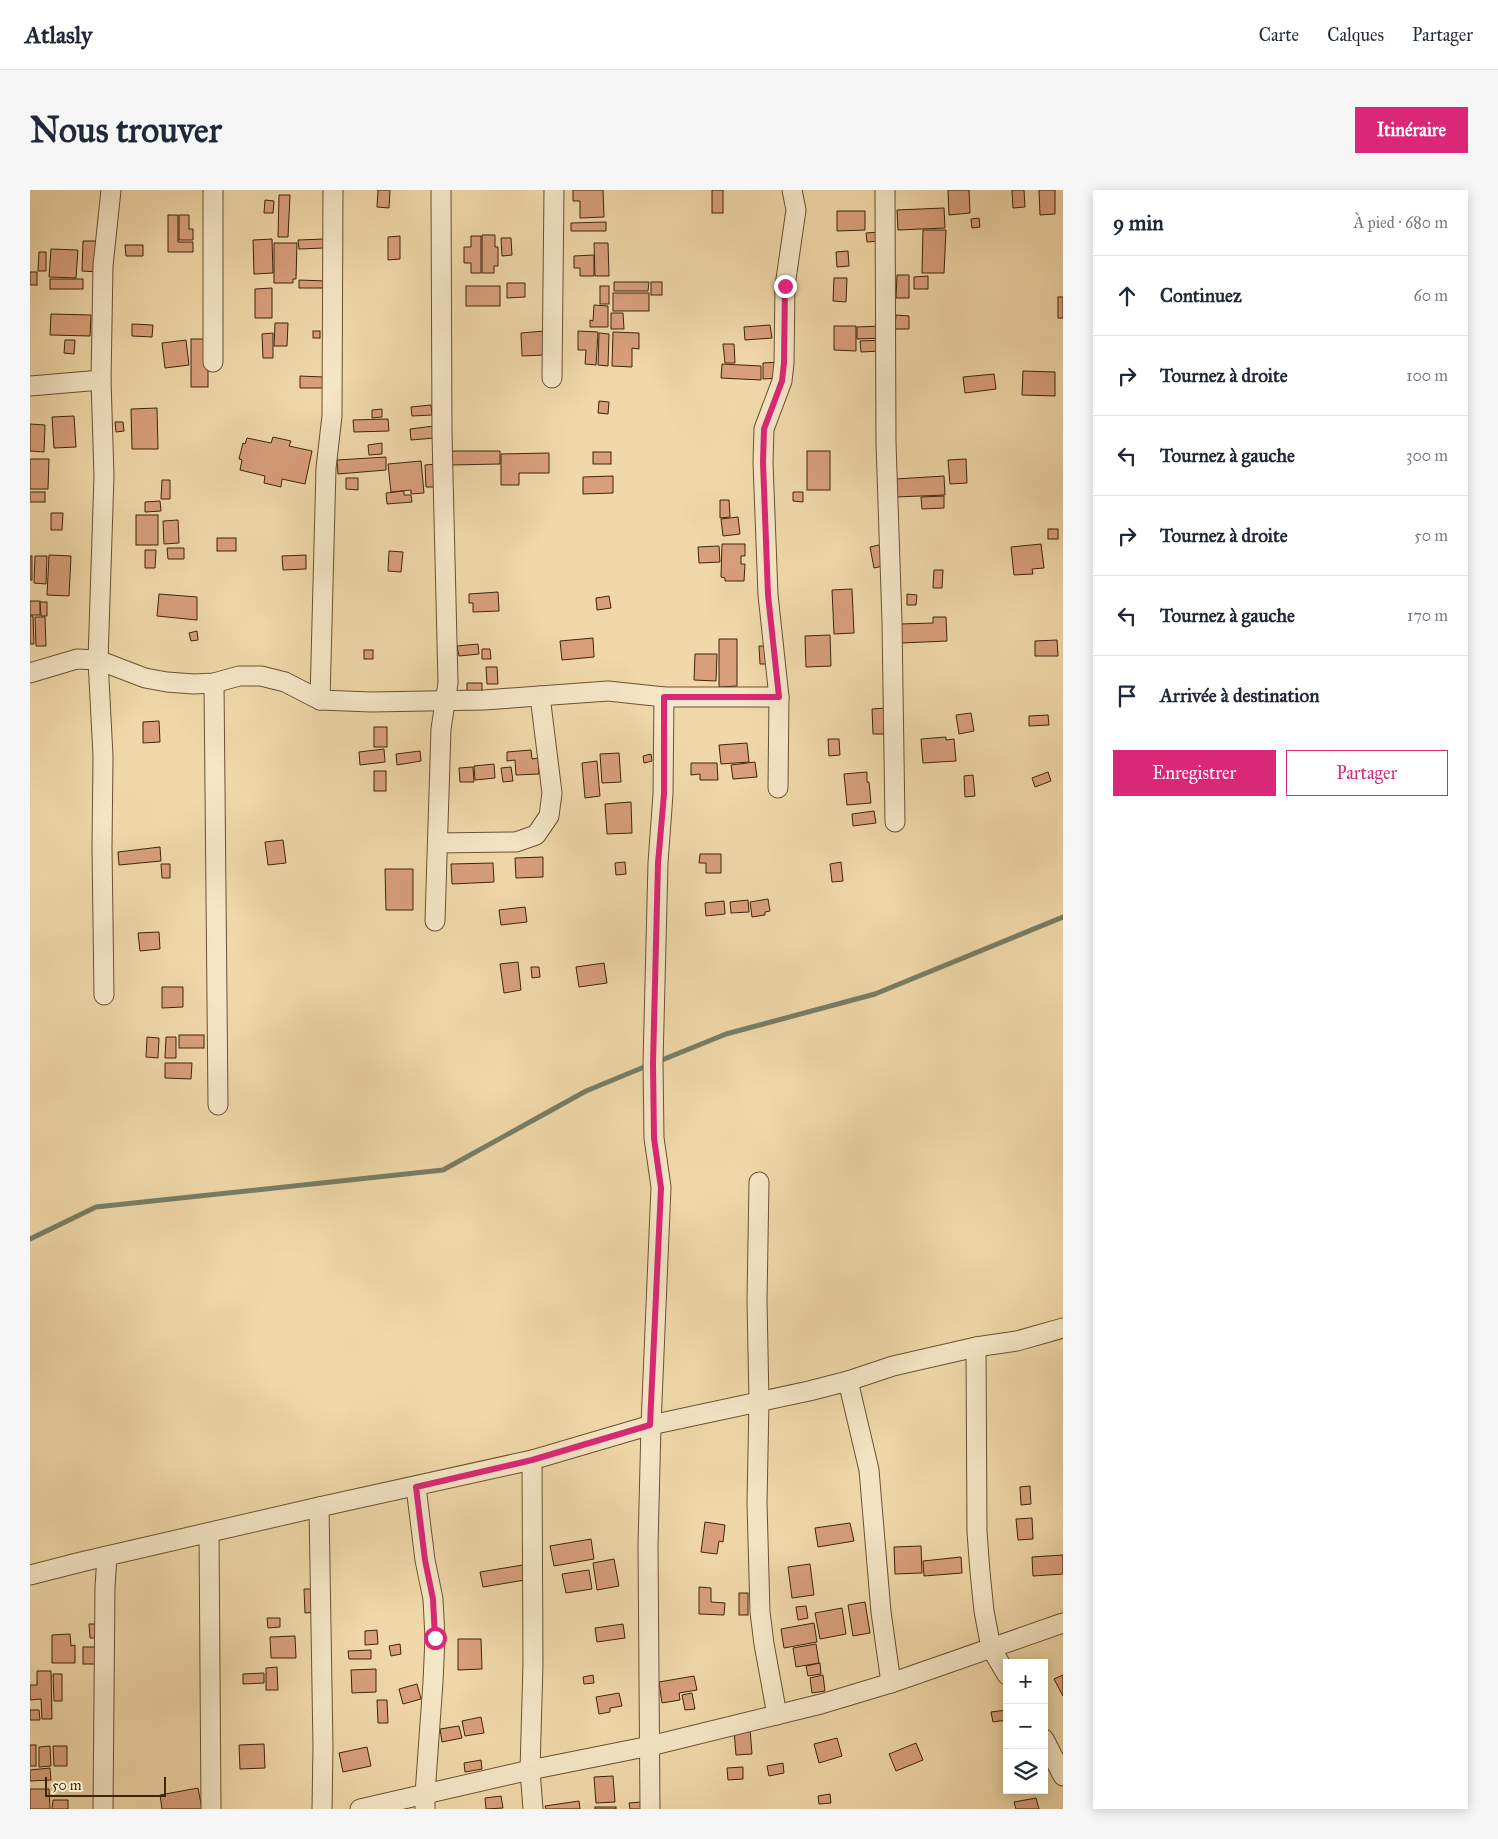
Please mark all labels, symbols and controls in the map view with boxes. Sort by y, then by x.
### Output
text: Atlasly [25,20,92,50]
text: Carte [1259,24,1299,46]
text: Calques [1327,24,1384,46]
text: Partager [1412,24,1473,46]
button: Itinéraire [1355,107,1468,153]
text: Nous trouver [30,109,222,152]
text: 9 min [1113,210,1164,236]
text: À pied · 680 m [1353,213,1448,232]
route end [774,275,797,298]
icon: ahead [1113,282,1141,310]
text: Continuez [1160,284,1242,307]
text: 60 m [1414,286,1448,305]
icon: right [1113,362,1141,390]
text: Tournez à droite [1160,364,1288,387]
text: 100 m [1406,366,1448,385]
icon: left [1113,442,1141,470]
text: Tournez à gauche [1160,444,1295,467]
text: 300 m [1406,446,1448,465]
icon: right [1113,522,1141,550]
text: Tournez à droite [1160,524,1288,547]
text: 50 m [1414,526,1448,545]
icon: left [1113,602,1141,630]
text: Tournez à gauche [1160,604,1295,627]
text: 170 m [1407,606,1448,625]
icon: arrive [1113,682,1141,710]
text: Arrivée à destination [1160,684,1319,707]
button: Enregistrer [1113,750,1276,796]
button: Partager [1286,750,1448,796]
route start [424,1627,447,1650]
map controls [1003,1659,1048,1794]
button: + [1003,1659,1048,1704]
button: − [1003,1704,1048,1749]
button: layers [1003,1749,1048,1794]
scale bar [45,1774,166,1797]
text: 50 m [52,1777,81,1794]

